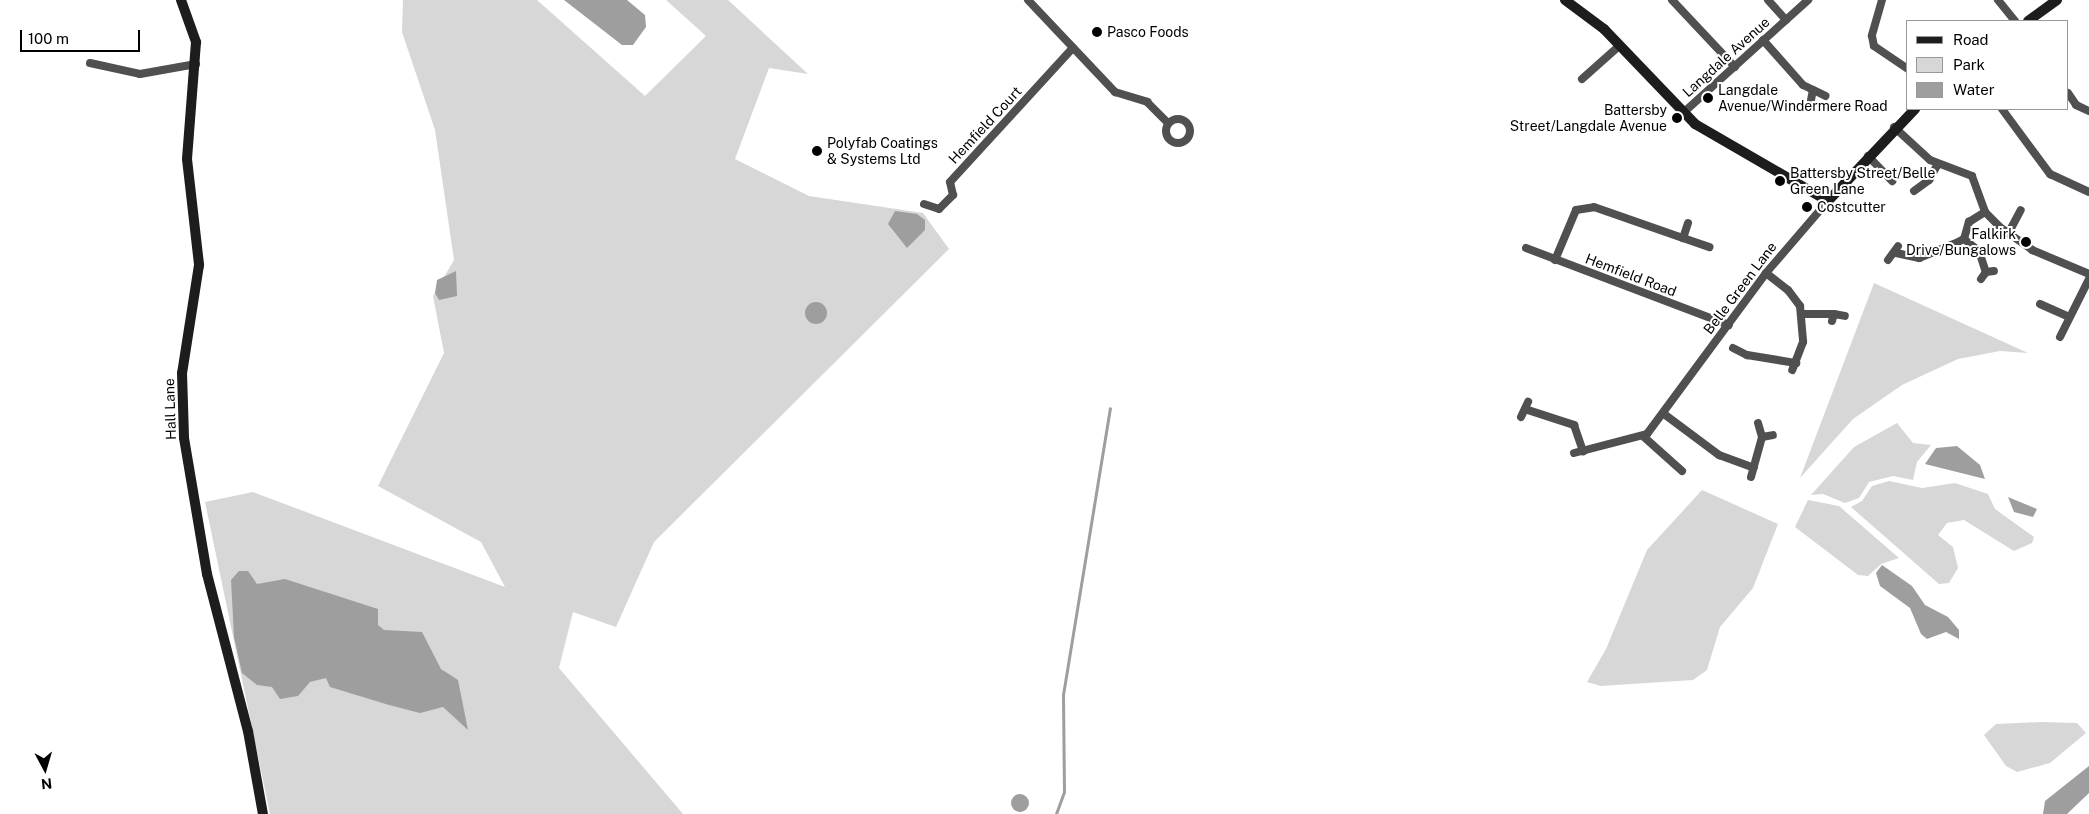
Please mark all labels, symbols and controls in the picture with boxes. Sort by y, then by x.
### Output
street label: Langdale Avenue [1679,13,1773,101]
scale bar [22,20,142,52]
legend [1906,20,2069,110]
place label: Pasco Foods [1107,24,1189,40]
marker: Pasco Foods [1091,26,1103,38]
text: 100 m [28,30,69,47]
text: Road [1953,31,1989,48]
text: Park [1953,56,1985,73]
text: Water [1953,81,1995,98]
place label: Langdale Avenue/Windermere Road [1718,82,1888,114]
street label: Hemfield Court [945,83,1025,167]
marker: Langdale Avenue/Windermere Road [1702,92,1714,104]
place label: Battersby Street/Langdale Avenue [1510,102,1667,134]
marker: Battersby Street/Langdale Avenue [1671,112,1683,124]
place label: Polyfab Coatings & Systems Ltd [827,135,938,168]
marker: Polyfab Coatings & Systems Ltd [811,145,823,157]
place label: Battersby Street/Belle Green Lane [1790,165,1935,198]
marker: Battersby Street/Belle Green Lane [1774,175,1786,187]
place label: Costcutter [1817,199,1886,215]
marker: Costcutter [1801,201,1813,213]
place label: Falkirk Drive/Bungalows [1906,226,2016,258]
marker: Falkirk Drive/Bungalows [2020,236,2032,248]
street label: Belle Green Lane [1700,239,1780,337]
street label: Hemfield Road [1583,250,1679,300]
street label: Hall Lane [161,378,179,440]
north arrow [20,744,70,794]
text: N [40,775,53,792]

